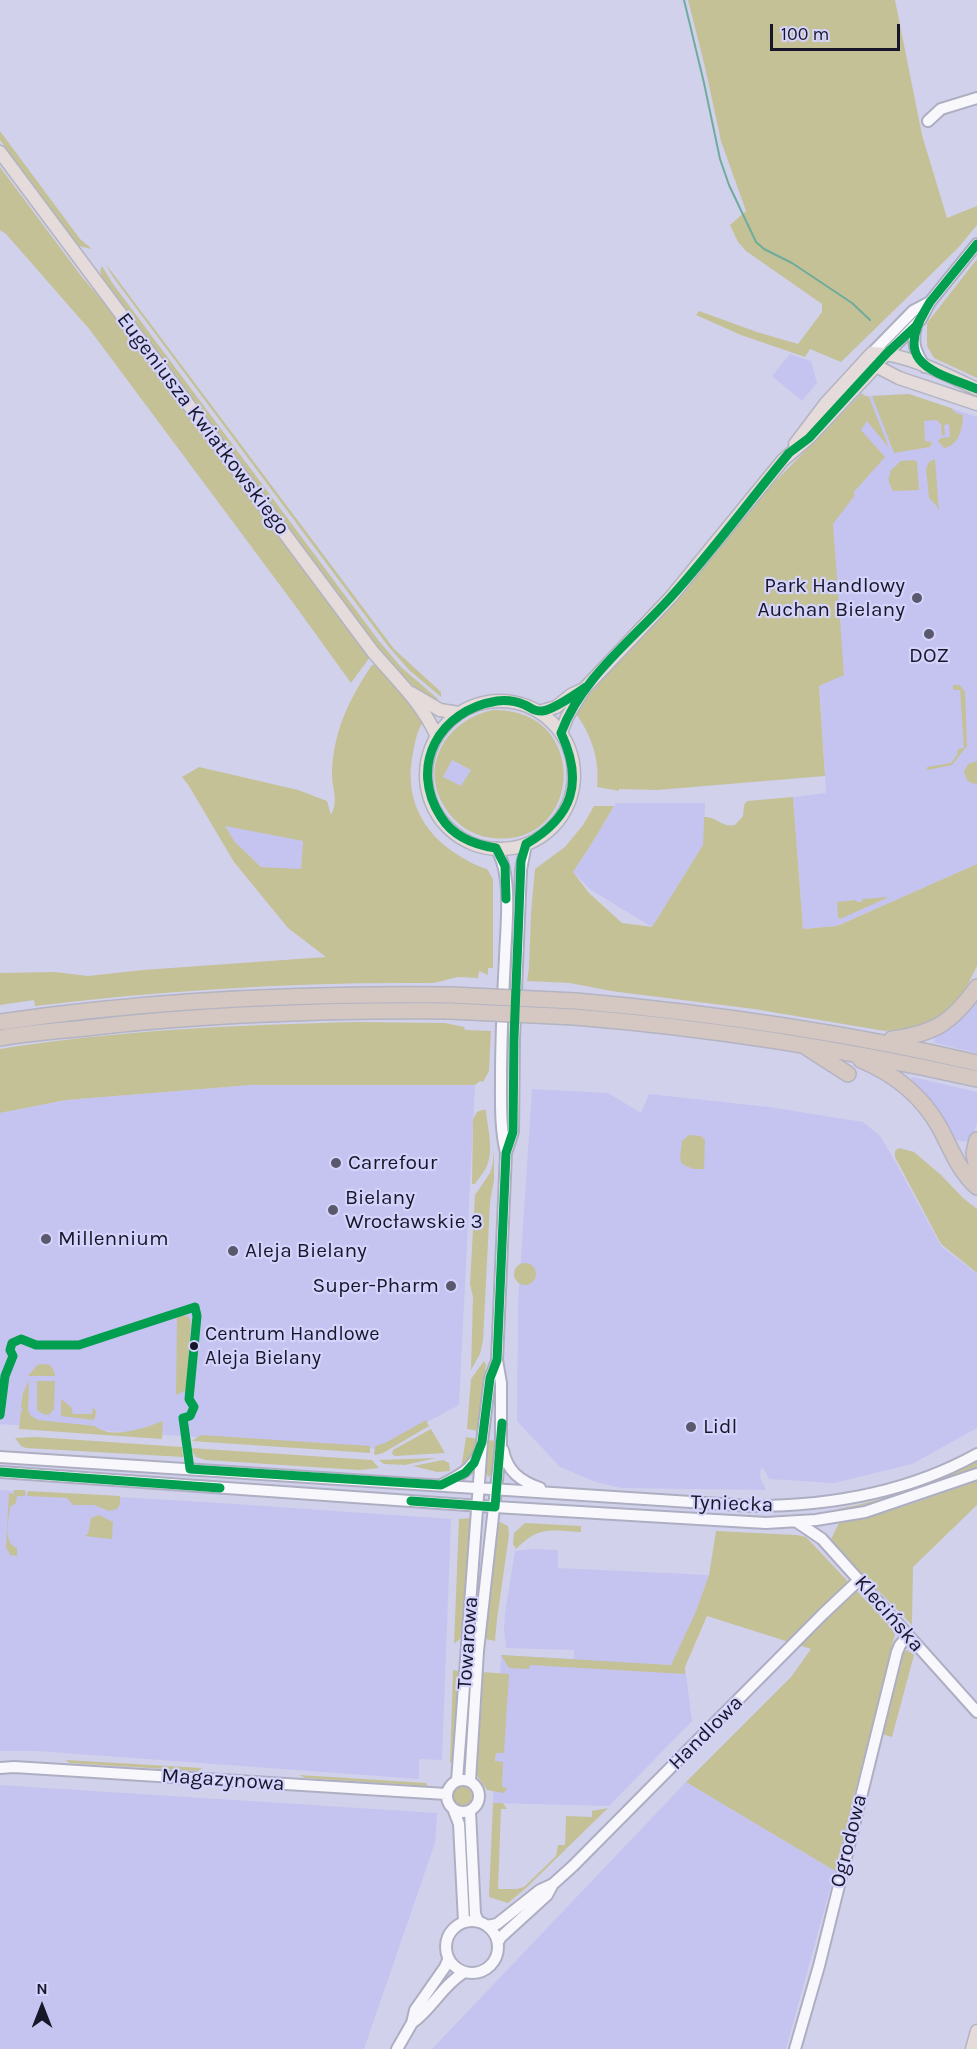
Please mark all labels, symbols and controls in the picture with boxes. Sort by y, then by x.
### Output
scale bar [773,12,904,50]
text: 100 m [781,23,829,45]
street label: Eugeniusza Kwiatkowskiego [111,308,295,540]
place label: Park Handlowy Auchan Bielany [758,573,905,623]
marker: Park Handlowy Auchan Bielany [910,591,924,605]
marker: DOZ [922,627,936,641]
place label: DOZ [909,643,949,669]
place label: Carrefour [348,1150,437,1176]
marker: Carrefour [329,1156,343,1170]
place label: Bielany Wrocławskie 3 [345,1185,483,1235]
marker: Bielany Wrocławskie 3 [326,1203,340,1217]
place label: Millennium [58,1226,169,1252]
marker: Millennium [39,1232,53,1246]
place label: Aleja Bielany [245,1238,367,1264]
marker: Aleja Bielany [226,1244,240,1258]
place label: Super-Pharm [313,1273,439,1299]
marker: Super-Pharm [444,1279,458,1293]
place label: Centrum Handlowe Aleja Bielany [205,1322,380,1369]
marker: Centrum Handlowe Aleja Bielany [188,1340,200,1352]
place label: Lidl [703,1414,737,1440]
marker: Lidl [684,1420,698,1434]
street label: Tyniecka [690,1490,774,1518]
street label: Klecińska [849,1570,929,1658]
street label: Towarowa [452,1596,484,1690]
street label: Handlowa [664,1691,748,1775]
street label: Magazynowa [161,1763,285,1797]
street label: Ogrodowa [825,1792,873,1890]
north arrow [12,1977,72,2037]
text: N [36,1979,48,1998]

